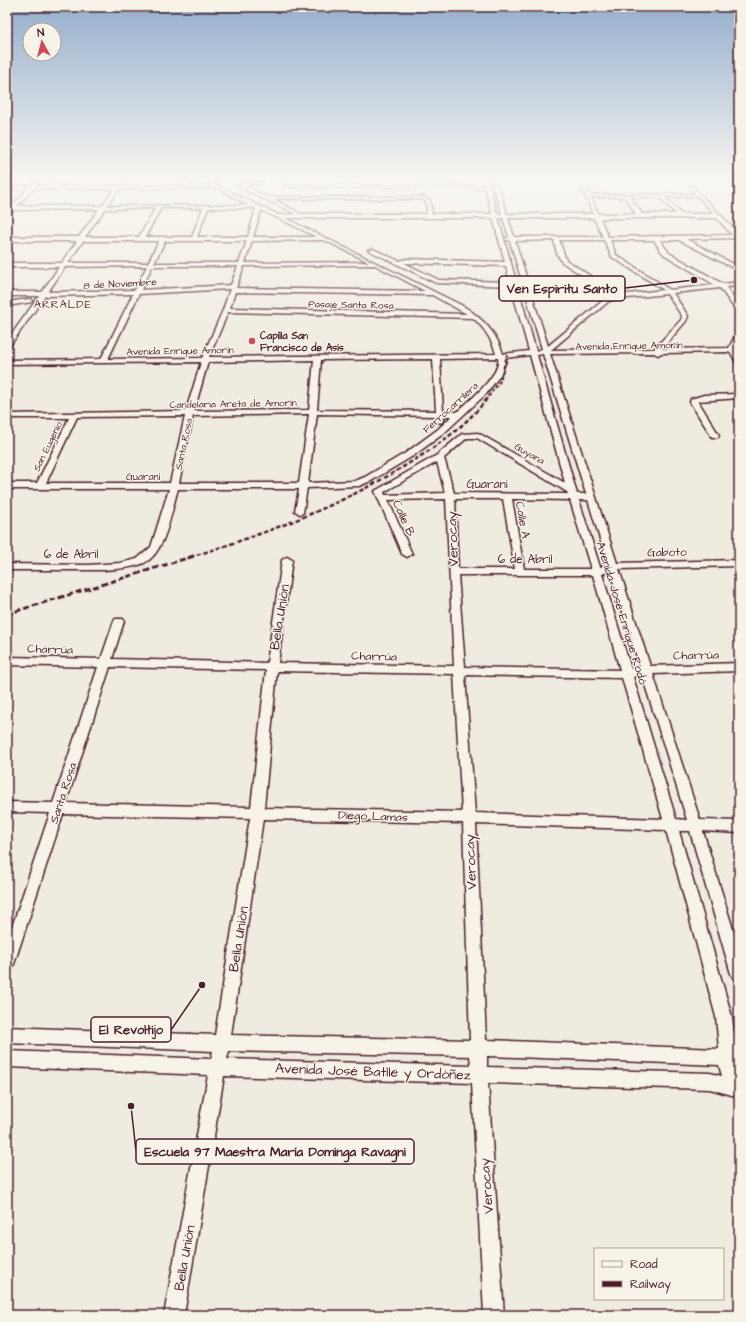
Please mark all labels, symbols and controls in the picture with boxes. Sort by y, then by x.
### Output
north arrow [22,22,62,62]
text: N [37,25,45,40]
street label: 8 de Noviembre [83,275,158,293]
callout: Ven Espiritu Santo [499,276,625,301]
text: Ven Espiritu Santo [506,280,618,299]
district label: ARRALDE [34,297,92,312]
street label: Pasaje Santa Rosa [308,297,394,313]
place label: Capilla San Francisco de Asís [260,329,344,355]
marker: Capilla San Francisco de Asís [247,336,257,346]
street label: Avenida Enrique Amorín [575,338,683,354]
street label: Avenida Enrique Amorín [126,343,234,359]
street label: Ferrocarrilera [420,379,482,437]
street label: Candelaria Areta de Amorín [169,396,297,412]
street label: Santa Rosa [172,417,196,471]
street label: San Eugenio [30,419,67,474]
street label: Guyana [511,440,547,469]
street label: Guaraní [126,470,161,484]
street label: Guaraní [466,476,508,493]
street label: Calle B [388,497,419,540]
street label: Calle A [511,500,534,540]
street label: Verocay [442,511,464,567]
street label: Avenida José Enrique Rodó [592,539,652,687]
street label: Gaboto [647,544,687,561]
street label: 6 de Abril [44,546,98,563]
street label: 6 de Abril [498,551,552,568]
street label: Bella Unión [265,583,295,652]
street label: Charrúa [27,640,73,659]
street label: Charrúa [351,647,397,666]
street label: Charrúa [673,647,719,664]
street label: Santa Rosa [46,761,81,826]
street label: Diego Lamas [338,807,408,827]
street label: Verocay [460,834,482,890]
street label: Bella Unión [224,905,254,974]
callout: El Revoltijo [91,1017,171,1042]
text: El Revoltijo [99,1021,164,1040]
street label: Avenida José Batlle y Ordóñez [275,1059,471,1085]
callout: Escuela 97 Maestra María Dominga Ravagni [136,1139,414,1164]
text: Escuela 97 Maestra María Dominga Ravagni [144,1143,407,1163]
street label: Verocay [475,1157,499,1214]
street label: Bella Unión [169,1224,201,1293]
legend [594,1248,724,1300]
text: Road [630,1256,658,1273]
text: Railway [630,1276,671,1294]

